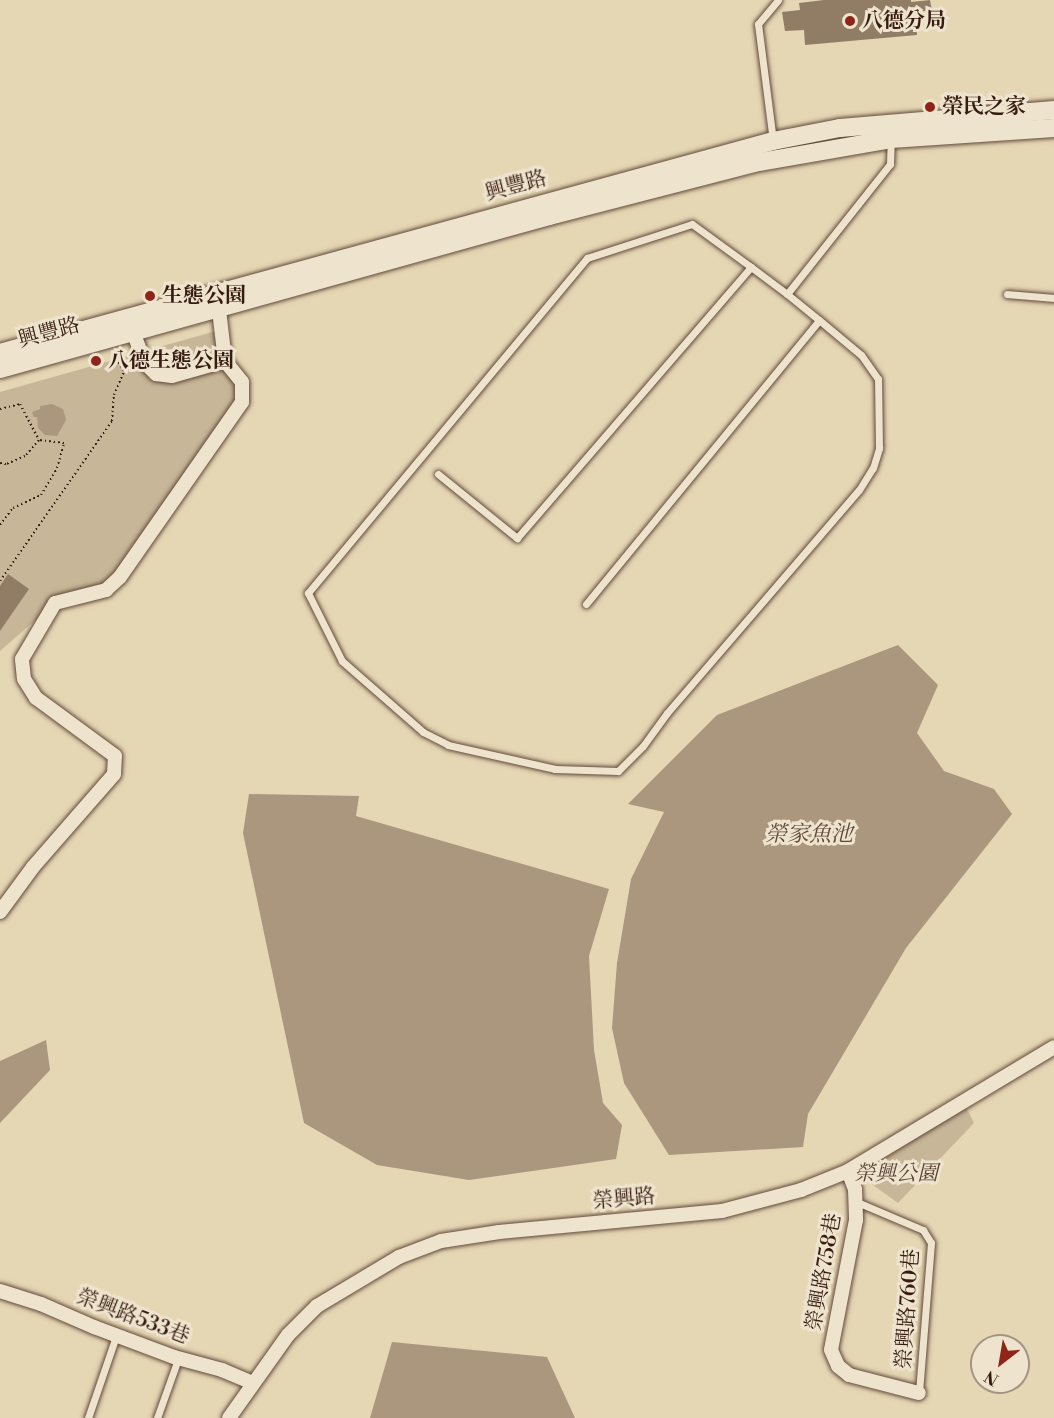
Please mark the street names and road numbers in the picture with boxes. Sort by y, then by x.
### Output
street label: 興豐路 [482,166,550,206]
street label: 興豐路 [15,313,83,353]
street label: 榮興路 [592,1184,656,1214]
street label: 榮興路758巷 [801,1211,847,1333]
street label: 榮興路760巷 [891,1248,925,1370]
street label: 榮興路533巷 [73,1284,193,1350]

